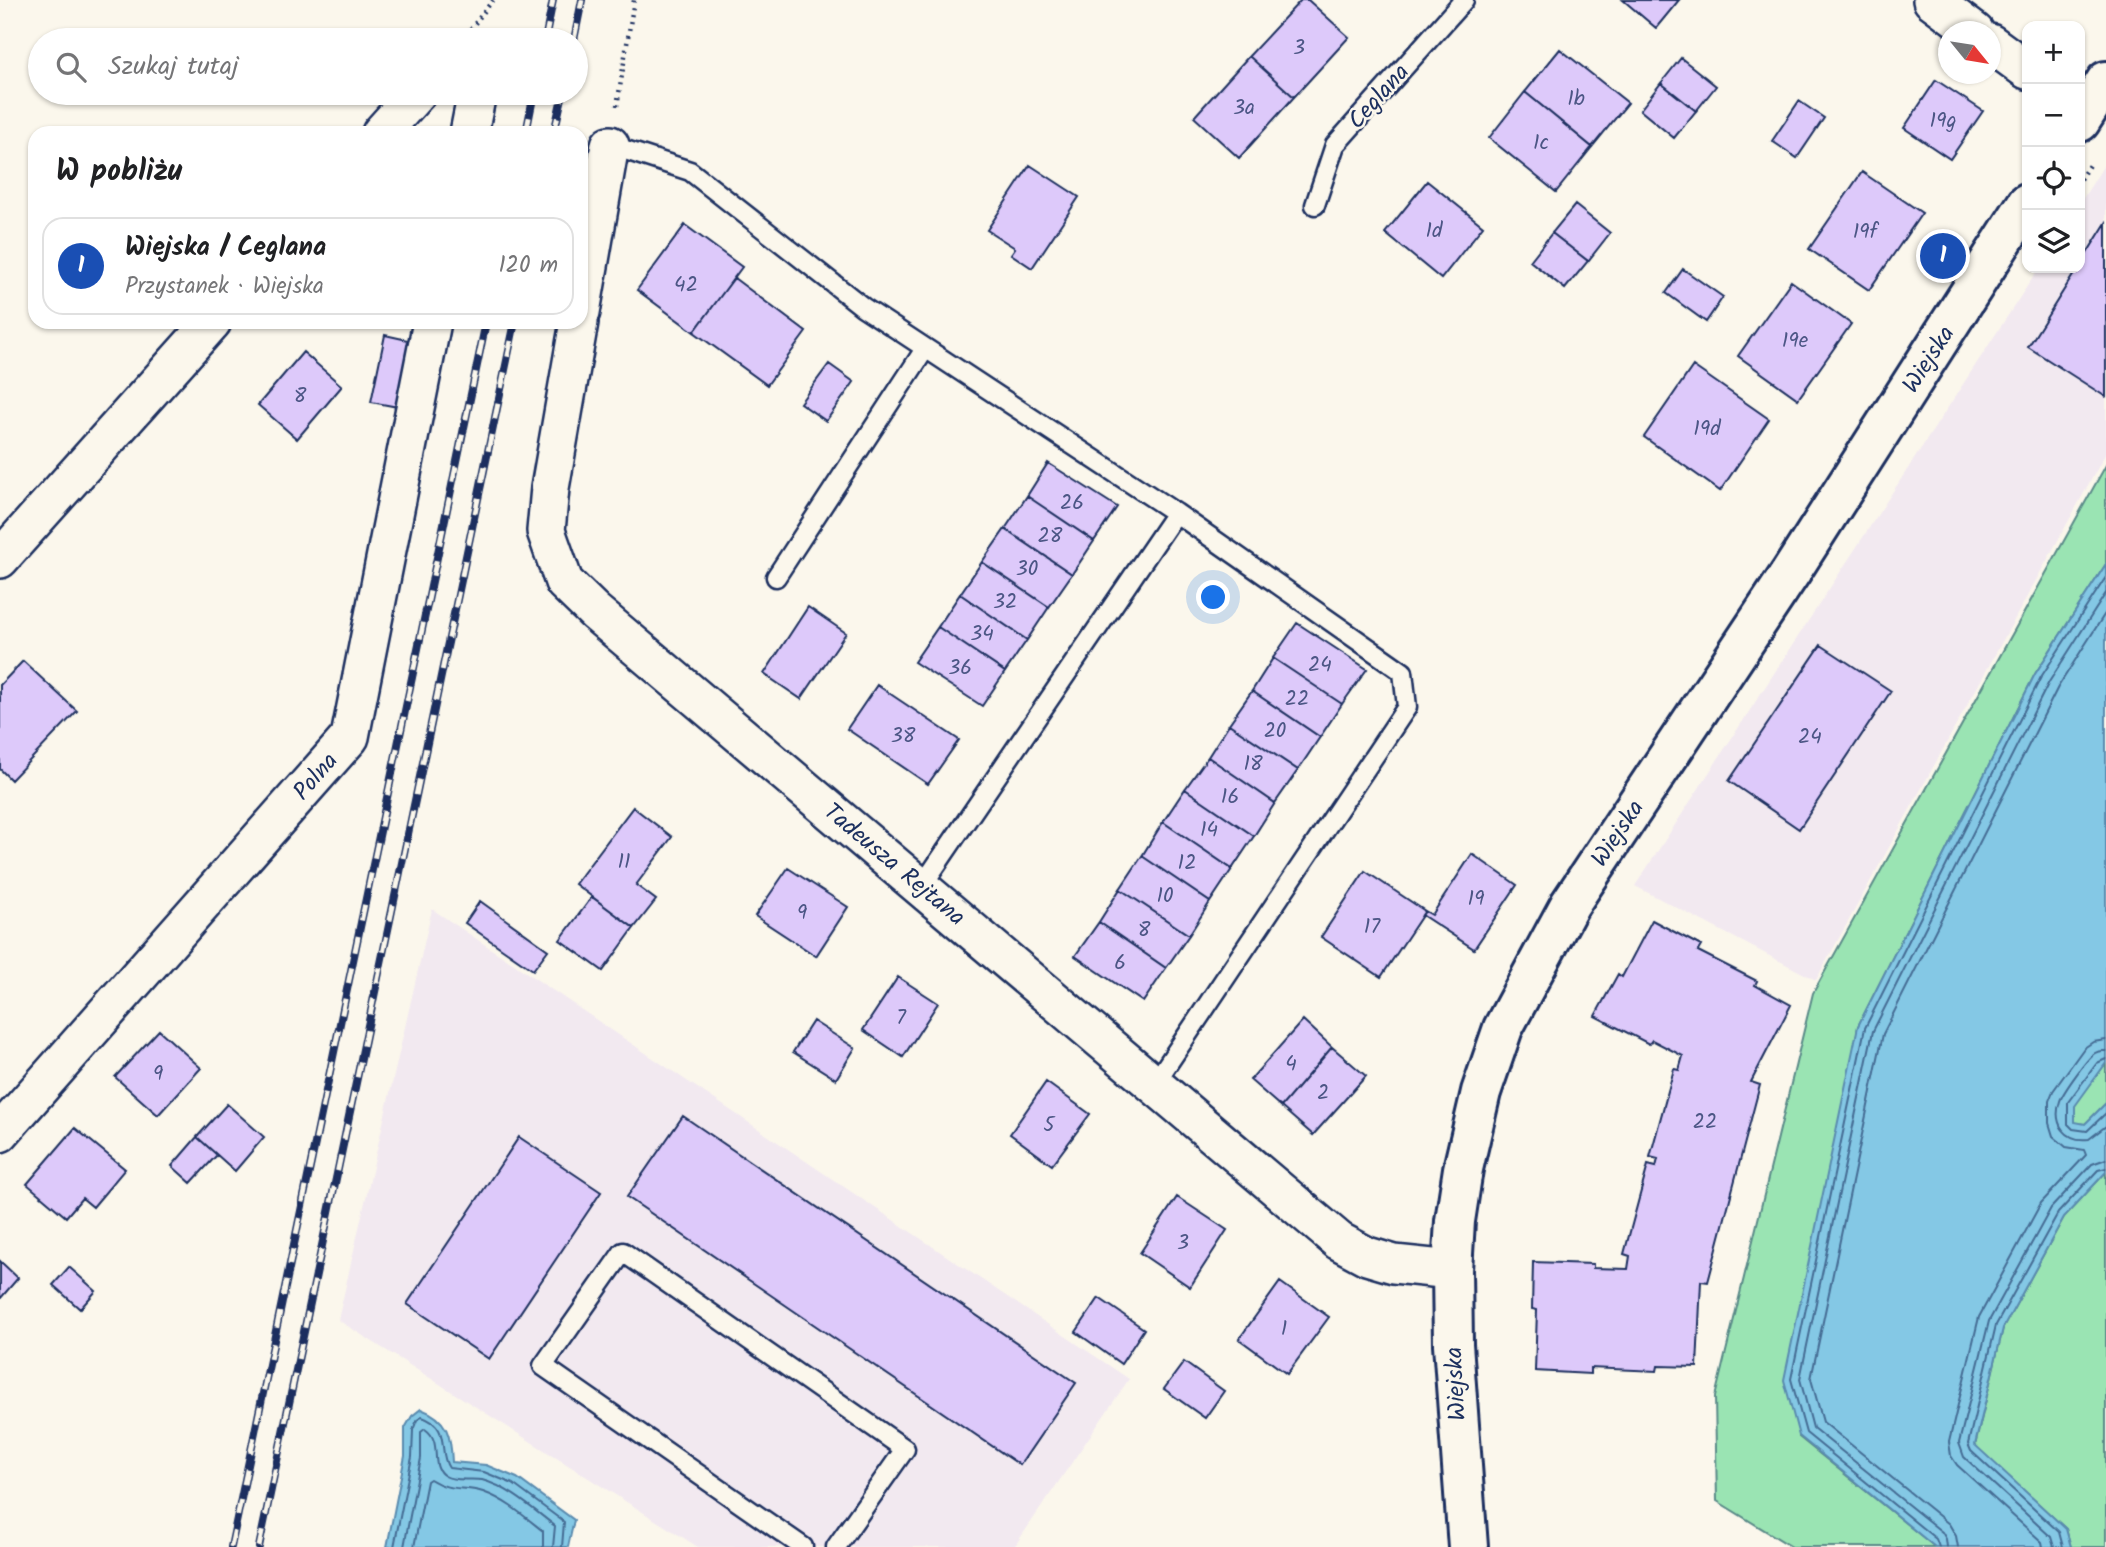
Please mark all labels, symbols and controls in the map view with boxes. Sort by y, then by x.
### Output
north arrow [1938,21,2001,84]
map controls [2022,21,2085,273]
button: + [2022,21,2085,84]
search box [28,28,588,105]
house number: 3 [1293,32,1305,65]
text: Szukaj tutaj [108,46,239,88]
icon: search [52,48,90,86]
street label: Ceglana [1339,55,1420,139]
house number: 1b [1567,83,1585,116]
button: − [2022,84,2085,147]
house number: 3a [1233,92,1255,125]
house number: 19g [1930,105,1956,138]
house number: 1c [1533,127,1549,160]
button: locate [2022,147,2085,210]
text: W pobliżu [56,148,182,196]
button: layers [2022,210,2085,273]
house number: 1d [1425,215,1443,248]
house number: 19f [1853,216,1879,249]
text: Wiejska / Ceglana [125,227,326,269]
pin: 1 [1920,230,1966,282]
text: 1 [78,248,84,284]
text: 120 m [498,248,558,284]
text: Przystanek · Wiejska [125,269,324,305]
house number: 42 [674,269,698,302]
street label: Wiejska [1893,318,1966,402]
house number: 19e [1782,325,1809,358]
house number: 8 [294,380,307,413]
house number: 19d [1693,413,1721,446]
house number: 26 [1060,487,1084,520]
house number: 28 [1038,520,1063,553]
house number: 30 [1016,553,1038,586]
your location [1196,580,1230,614]
house number: 32 [993,586,1017,619]
house number: 34 [970,618,994,651]
house number: 24 [1308,649,1332,682]
house number: 36 [948,652,972,685]
house number: 22 [1285,683,1309,716]
house number: 20 [1264,715,1286,748]
house number: 38 [891,720,916,753]
house number: 24 [1798,721,1822,754]
street label: Polna [284,744,349,810]
house number: 18 [1243,748,1263,781]
house number: 16 [1221,781,1239,814]
street label: Wiejska [1581,792,1655,875]
street label: Tadeusza Rejtana [814,794,974,937]
house number: 14 [1200,814,1218,847]
house number: 11 [617,846,631,879]
house number: 12 [1178,847,1196,880]
house number: 10 [1156,880,1174,913]
house number: 19 [1468,883,1484,916]
house number: 9 [797,897,807,930]
house number: 17 [1364,911,1381,944]
house number: 8 [1138,914,1151,947]
house number: 6 [1114,947,1126,980]
house number: 7 [896,1002,907,1035]
house number: 4 [1285,1048,1297,1081]
house number: 9 [153,1058,163,1091]
house number: 2 [1317,1077,1329,1110]
house number: 22 [1693,1106,1717,1139]
house number: 5 [1043,1109,1056,1142]
house number: 3 [1177,1227,1189,1260]
house number: 1 [1281,1313,1287,1346]
street label: Wiejska [1435,1346,1478,1422]

